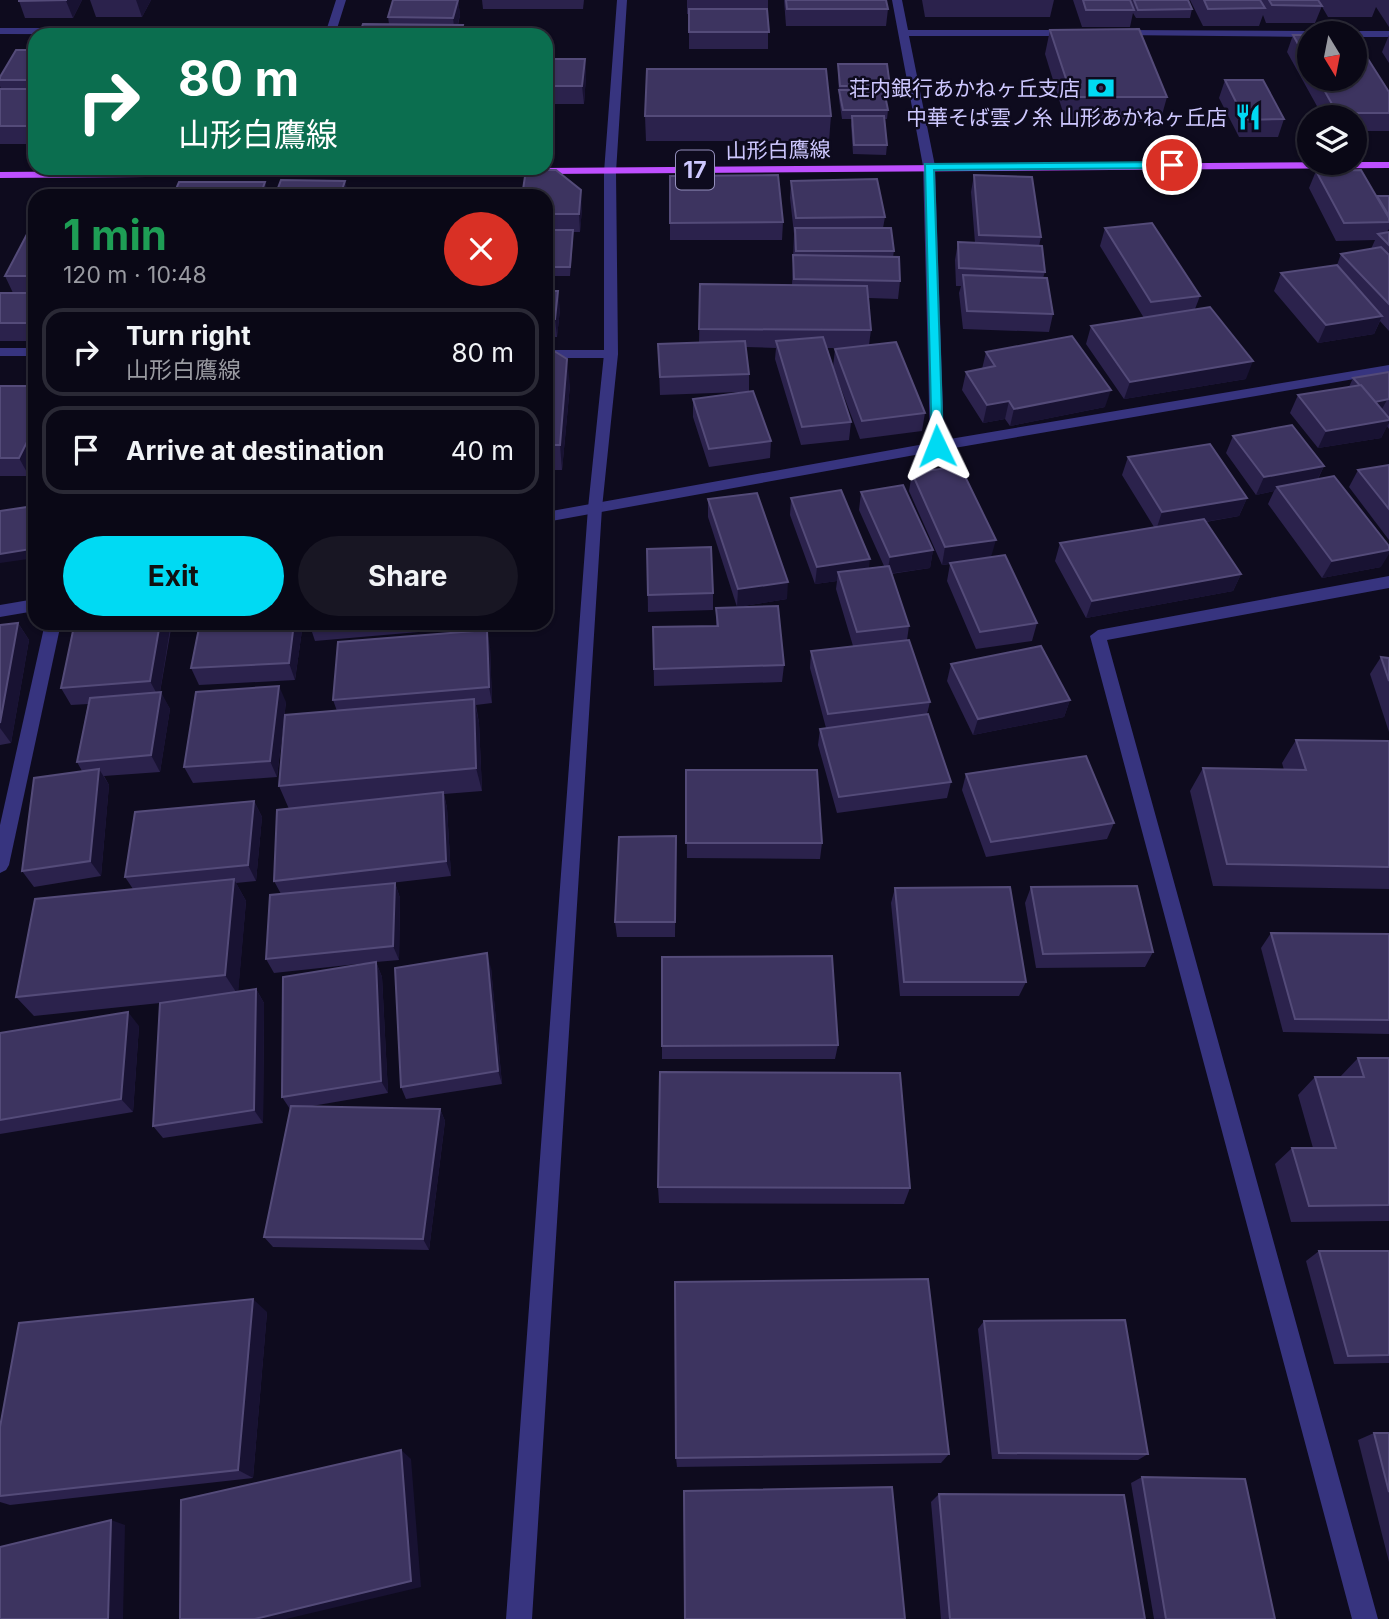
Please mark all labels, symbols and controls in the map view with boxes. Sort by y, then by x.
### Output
north arrow [1297,21,1367,91]
map controls [1297,21,1367,175]
text: 80 m [178,49,299,108]
icon: right [63,56,154,147]
bank icon: 荘内銀行あかねヶ丘支店 [1086,73,1116,103]
place label: 荘内銀行あかねヶ丘支店 [849,76,1080,101]
restaurant icon: 中華そば雲ノ糸 山形あかねヶ丘店 [1233,102,1263,132]
place label: 中華そば雲ノ糸 山形あかねヶ丘店 [906,105,1227,130]
button: layers [1297,105,1367,175]
text: 山形白鷹線 [178,115,338,154]
pin [1142,135,1202,195]
street label: 山形白鷹線 [725,137,831,163]
icon: arrive [1153,146,1191,184]
road number: 17 [676,150,714,190]
text: 1 min [63,209,167,260]
button: close [444,212,518,286]
text: 120 m · 10:48 [63,261,207,289]
text: Turn right [126,320,251,351]
icon: right [67,333,105,371]
text: 80 m [451,337,514,368]
text: 山形白鷹線 [126,356,241,384]
position arrow [900,409,974,483]
icon: arrive [67,431,105,469]
text: Arrive at destination [126,435,385,466]
text: 40 m [451,435,514,466]
button: Exit [63,536,284,616]
button: Share [298,536,518,616]

